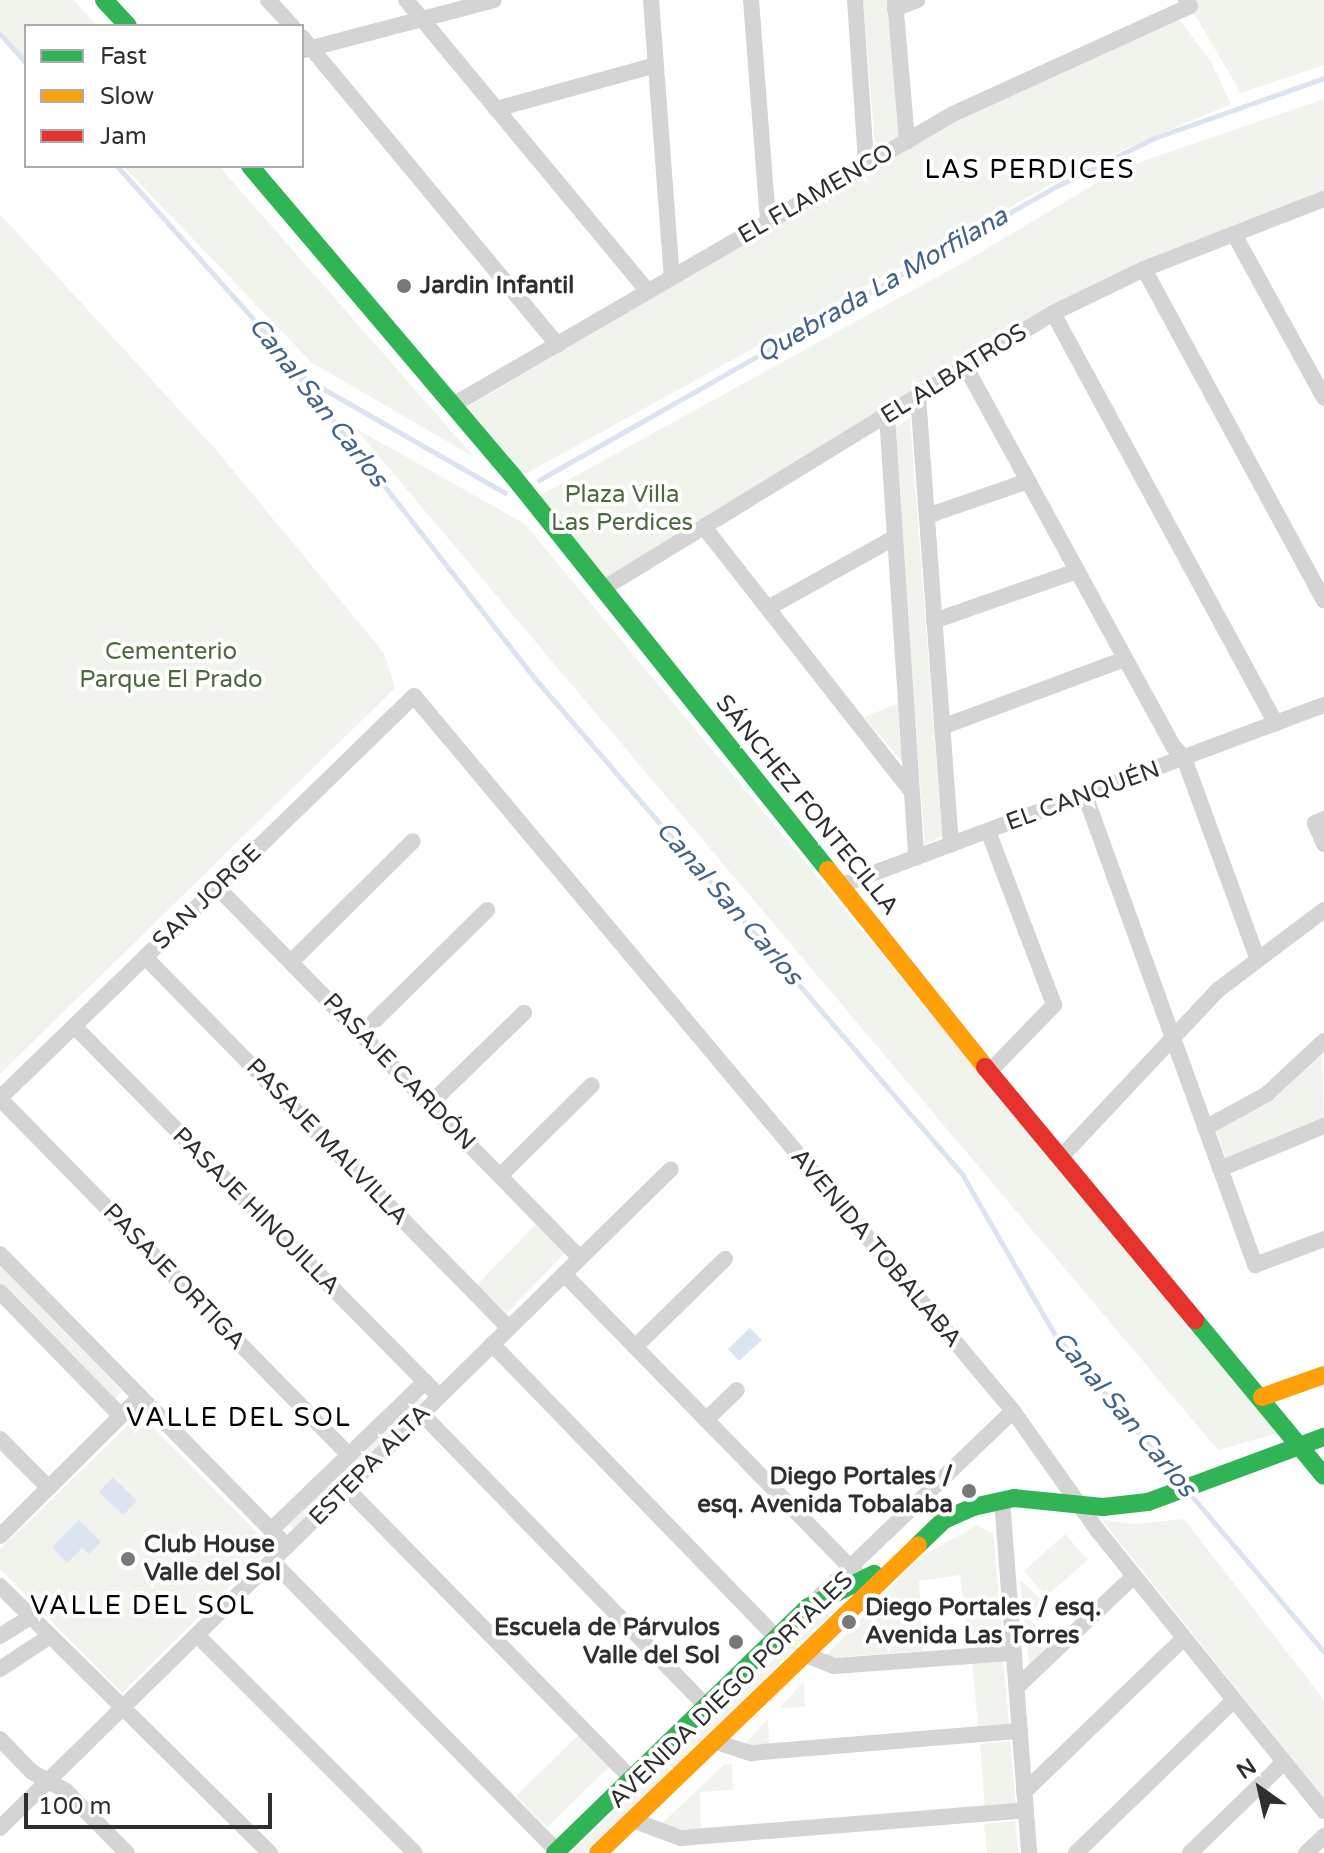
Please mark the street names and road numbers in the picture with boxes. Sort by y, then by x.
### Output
street label: EL FLAMENCO [733,138,899,250]
street label: EL ALBATROS [876,318,1032,430]
street label: SÁNCHEZ FONTECILLA [709,689,905,921]
street label: EL CANQUÉN [1002,755,1164,837]
street label: SAN JORGE [147,838,267,956]
street label: PASAJE CARDÓN [317,988,481,1156]
street label: PASAJE MALVILLA [240,1053,414,1231]
street label: PASAJE HINOJILLA [166,1121,346,1301]
street label: AVENIDA TOBALABA [784,1143,968,1353]
street label: PASAJE ORTIGA [97,1198,251,1356]
street label: ESTEPA ALTA [303,1398,437,1532]
street label: AVENIDA DIEGO PORTALES [603,1566,859,1814]

